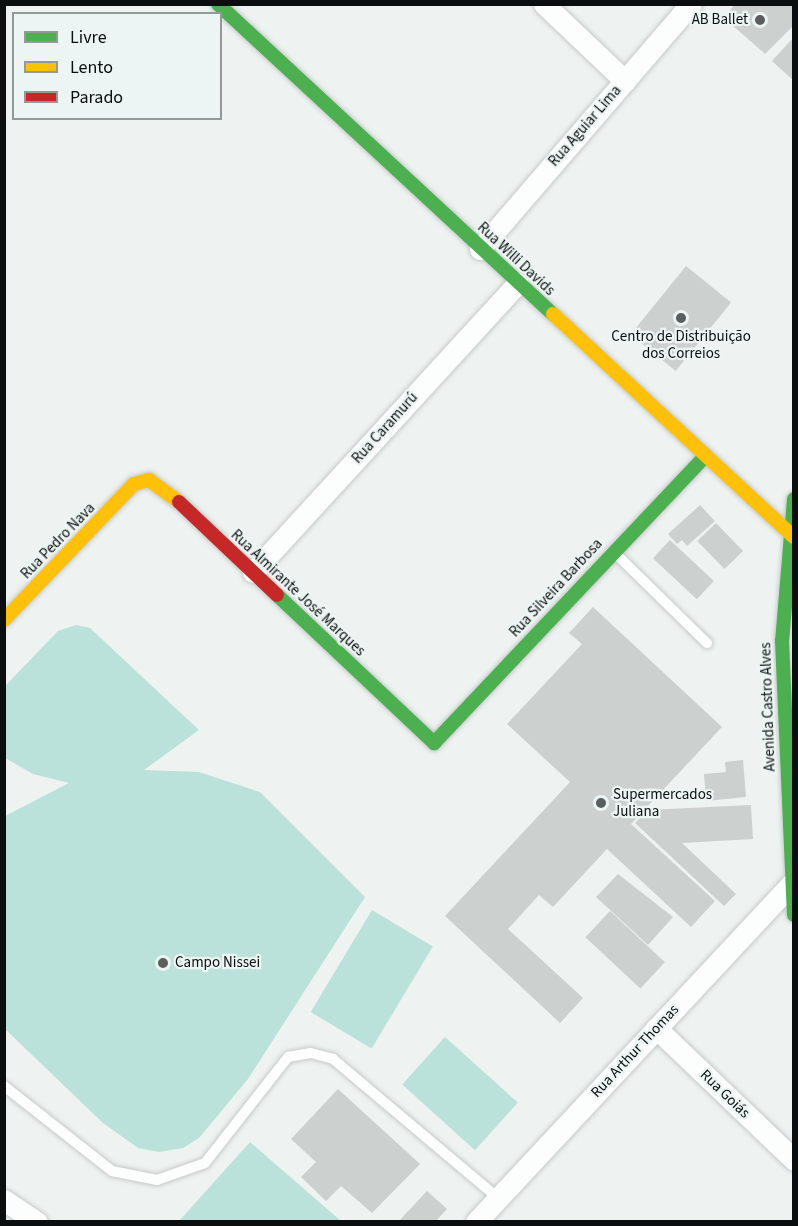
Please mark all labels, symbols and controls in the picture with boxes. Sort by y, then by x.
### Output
place label: AB Ballet [692,11,748,29]
legend [12,12,222,120]
marker: AB Ballet [753,13,767,27]
text: Livre [70,25,107,50]
text: Lento [70,55,113,80]
street label: Rua Aguiar Lima [545,82,625,170]
text: Parado [70,85,123,110]
street label: Rua Willi Davids [474,219,558,299]
marker: Centro de Distribuição dos Correios [674,311,688,325]
place label: Centro de Distribuição dos Correios [611,327,751,362]
street label: Rua Caramurú [348,389,422,467]
street label: Rua Pedro Nava [17,499,99,583]
street label: Rua Almirante José Marques [227,526,369,660]
street label: Rua Silveira Barbosa [506,535,606,641]
street label: Avenida Castro Alves [757,642,779,772]
place label: Supermercados Juliana [613,785,712,820]
marker: Supermercados Juliana [594,796,608,810]
place label: Campo Nissei [175,954,260,972]
marker: Campo Nissei [156,956,170,970]
street label: Rua Arthur Thomas [587,1001,683,1101]
street label: Rua Goiás [696,1066,754,1122]

